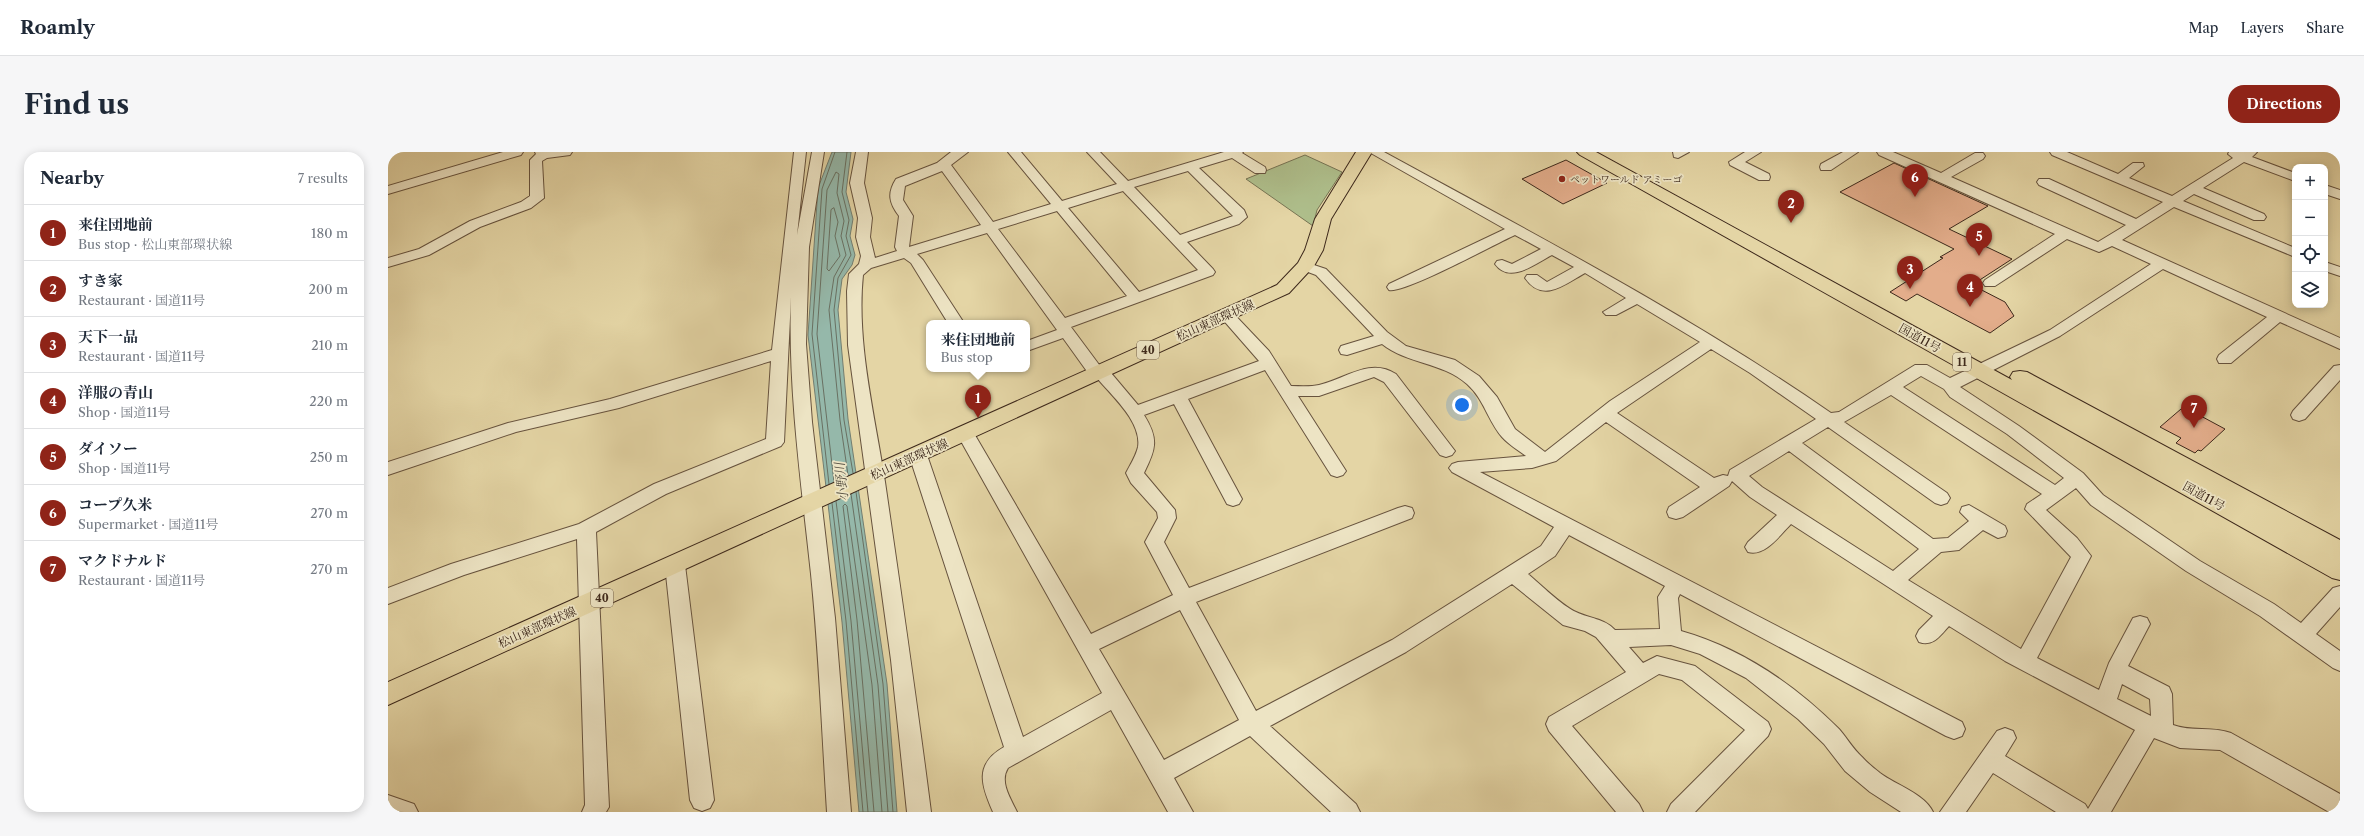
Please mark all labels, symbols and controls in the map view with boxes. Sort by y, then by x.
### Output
text: Roamly [20,16,95,39]
text: Map [2188,19,2218,37]
text: Layers [2240,19,2284,37]
text: Share [2306,19,2344,37]
button: Directions [2228,85,2340,123]
text: Find us [24,87,129,121]
pin: 6 [1902,164,1928,197]
map controls [2292,164,2328,308]
button: + [2292,164,2328,200]
text: Nearby [40,168,104,188]
text: 7 results [298,170,348,186]
place label: ペットワールド アミーゴ [1570,173,1682,186]
marker: ペットワールド アミーゴ [1557,174,1567,184]
pin: 2 [1778,190,1804,223]
button: − [2292,200,2328,236]
text: 来住団地前 [78,215,153,234]
pin: 5 [1966,223,1992,256]
text: 1 [50,225,56,241]
text: 180 m [311,225,348,241]
text: Bus stop · 松山東部環状線 [78,236,232,252]
button: locate [2292,236,2328,272]
pin: 3 [1897,256,1923,289]
text: すき家 [78,271,123,290]
button: layers [2292,272,2328,308]
pin: 4 [1957,274,1983,307]
text: 2 [49,281,57,297]
text: 200 m [308,281,348,297]
text: Restaurant · 国道11号 [78,292,205,308]
street label: 松山東部環状線 [1174,296,1256,344]
popup [926,320,1030,372]
street label: 国道11号 [1896,320,1944,356]
text: 天下一品 [78,327,138,346]
text: 来住団地前 [940,330,1016,349]
text: 3 [49,337,57,353]
text: 210 m [311,337,348,353]
road number: 40 [1137,341,1159,359]
text: Restaurant · 国道11号 [78,348,205,364]
text: Bus stop [940,349,993,365]
road number: 11 [1953,353,1971,371]
text: 洋服の青山 [78,383,153,402]
pin: 1 [965,385,991,418]
text: 4 [49,393,57,409]
text: 220 m [309,393,348,409]
your location [1452,395,1472,415]
pin: 7 [2181,395,2207,428]
text: Shop · 国道11号 [78,404,170,420]
street label: 松山東部環状線 [868,435,950,483]
text: ダイソー [78,439,138,458]
text: 5 [49,449,57,465]
text: 250 m [310,449,348,465]
text: Shop · 国道11号 [78,460,170,476]
water label: 小野川 [831,460,851,502]
street label: 国道11号 [2180,478,2228,514]
text: コープ久米 [78,495,152,514]
text: 6 [49,505,57,521]
text: 270 m [310,505,348,521]
text: Supermarket · 国道11号 [78,516,218,532]
text: マクドナルド [78,551,167,570]
text: 7 [50,561,56,577]
text: 270 m [310,561,348,577]
text: Restaurant · 国道11号 [78,572,205,588]
road number: 40 [591,589,613,607]
street label: 松山東部環状線 [496,603,578,651]

